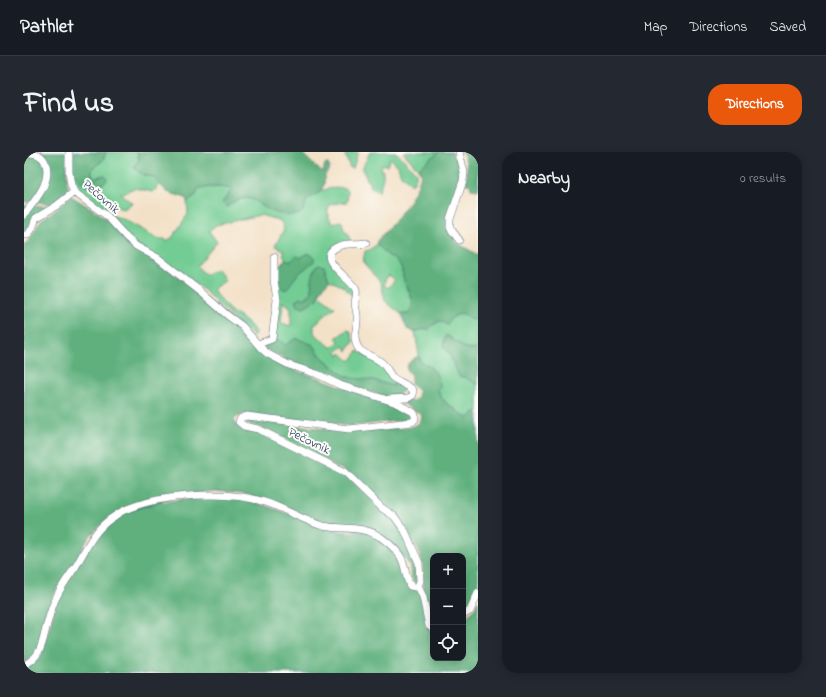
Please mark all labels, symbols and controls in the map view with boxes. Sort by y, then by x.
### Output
text: Pathlet [20,14,74,41]
text: Map [644,17,667,38]
text: Directions [689,17,747,38]
text: Saved [769,17,806,38]
text: Find us [24,84,114,125]
button: Directions [708,84,802,125]
text: Nearby [518,166,570,191]
text: 0 results [740,169,786,188]
street label: Pečovnik [78,175,124,219]
street label: Pečovnik [285,423,333,459]
map controls [430,553,466,661]
button: + [430,553,466,589]
button: − [430,589,466,625]
button: locate [430,625,466,661]

